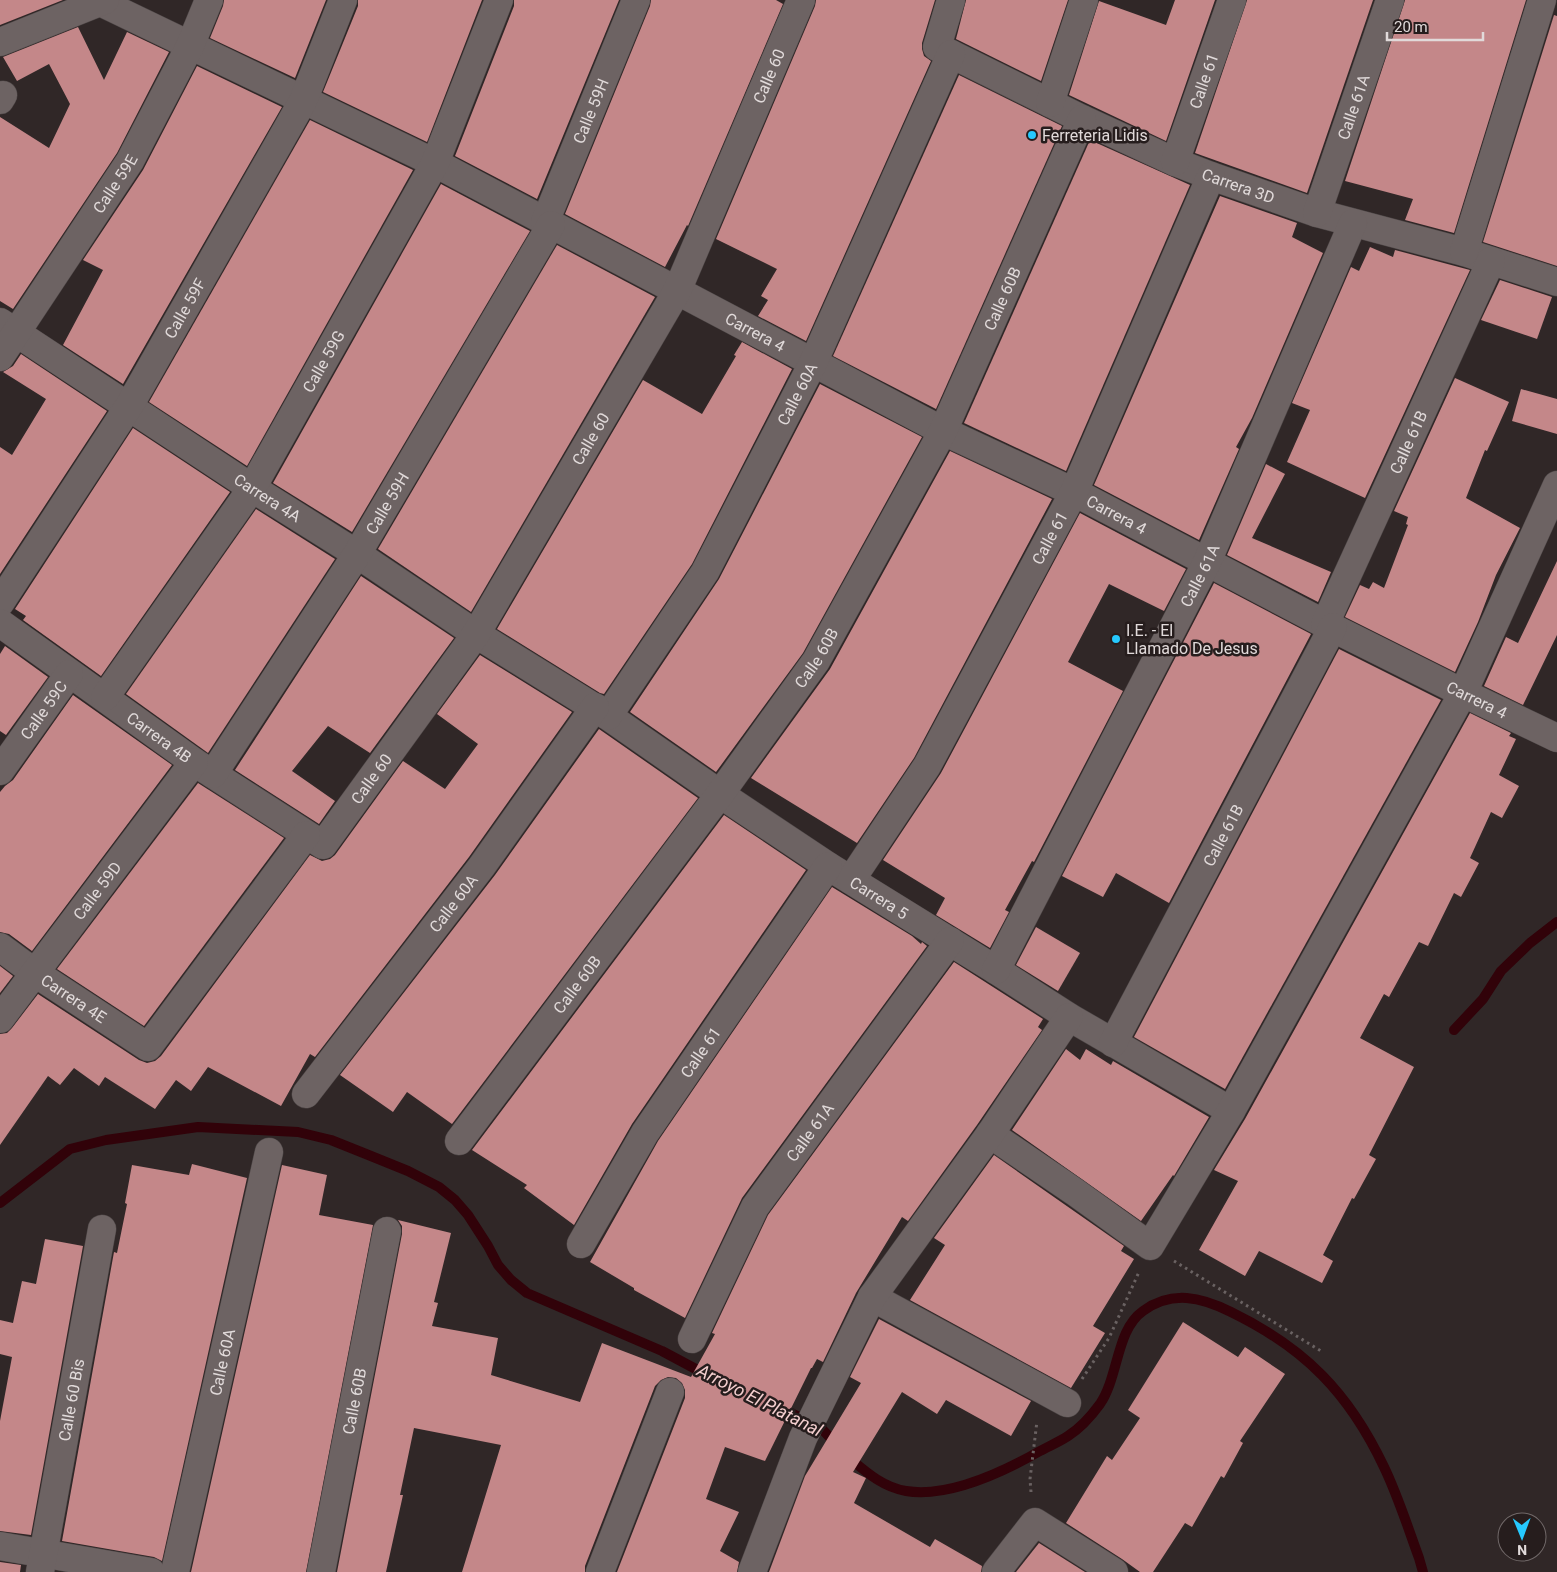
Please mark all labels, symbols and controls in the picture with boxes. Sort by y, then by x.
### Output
scale bar [1387,10,1483,42]
text: 20 m [1394,18,1428,36]
street label: Calle 60 [749,46,789,106]
street label: Calle 61 [1185,51,1222,111]
street label: Calle 61A [1333,71,1373,142]
street label: Calle 59H [569,76,612,146]
place label: Ferreteria Lidis [1042,126,1148,145]
marker: Ferreteria Lidis [1026,129,1038,141]
street label: Calle 59E [89,151,141,217]
street label: Carrera 3D [1199,164,1277,207]
street label: Calle 60B [980,264,1024,333]
street label: Calle 59F [160,275,209,342]
street label: Carrera 4 [722,308,788,356]
street label: Calle 59G [298,327,348,396]
street label: Calle 60A [773,359,821,428]
street label: Calle 61B [1386,408,1431,477]
street label: Calle 60 [568,409,613,468]
street label: Carrera 4A [230,469,305,526]
street label: Calle 59H [361,469,413,538]
street label: Carrera 4 [1083,491,1150,538]
street label: Calle 61 [1028,508,1071,568]
street label: Calle 61A [1176,541,1223,610]
place label: I.E. - El Llamado De Jesus [1126,621,1258,658]
street label: Calle 60B [790,624,842,692]
marker: I.E. - El Llamado De Jesus [1110,633,1122,645]
street label: Calle 59C [16,677,71,743]
street label: Carrera 4 [1443,677,1510,722]
street label: Carrera 4B [123,708,195,767]
street label: Calle 60 [347,750,396,807]
street label: Calle 61B [1199,801,1247,869]
street label: Calle 59D [69,858,125,923]
street label: Calle 60A [425,870,482,936]
street label: Carrera 5 [846,872,912,923]
street label: Calle 60B [549,952,605,1017]
street label: Carrera 4E [38,970,110,1027]
street label: Calle 61 [676,1023,724,1081]
street label: Calle 61A [782,1099,838,1165]
street label: Calle 60A [205,1326,239,1397]
street label: Calle 60 Bis [54,1357,88,1443]
water label: Arroyo El Platanal [693,1359,827,1441]
street label: Calle 60B [338,1366,370,1436]
north arrow [1497,1512,1547,1562]
text: N [1517,1542,1527,1558]

